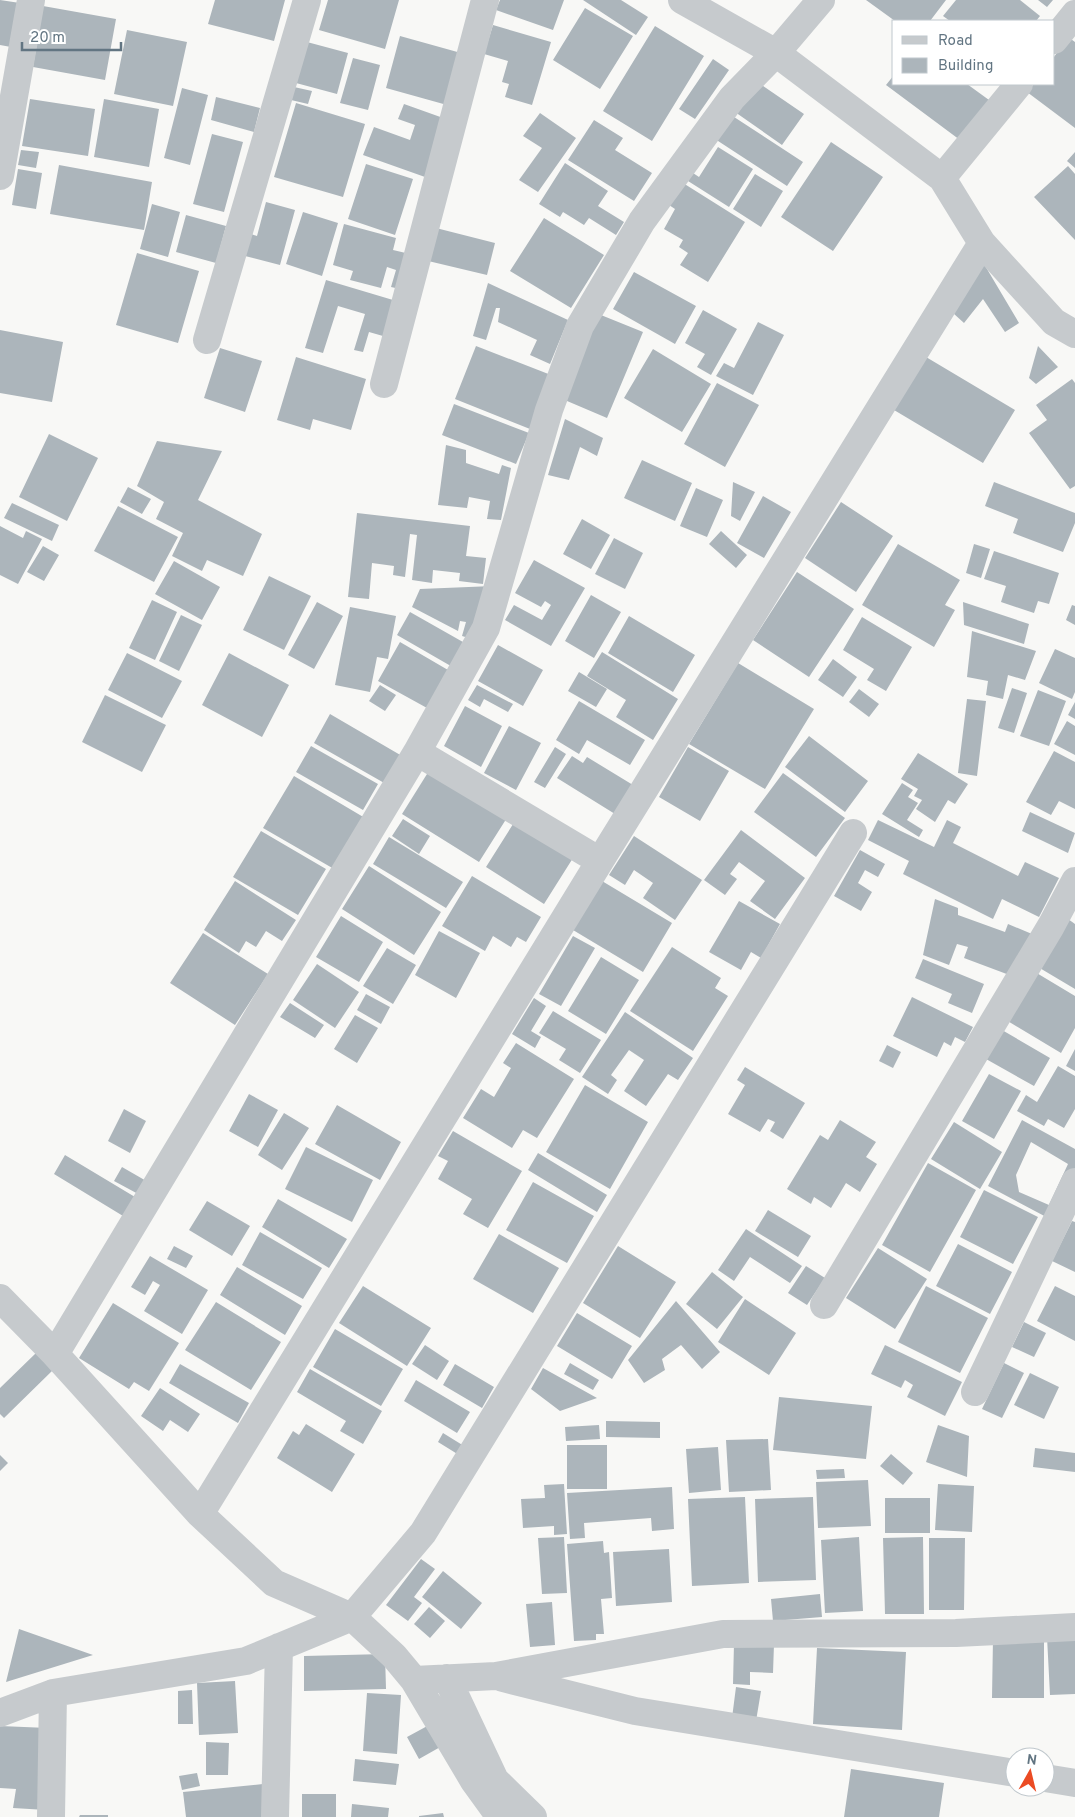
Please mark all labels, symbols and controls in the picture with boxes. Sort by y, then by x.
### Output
scale bar [22,20,121,52]
legend [892,20,1055,85]
text: 20 m [30,29,65,48]
text: Road [938,32,973,51]
text: Building [938,57,993,76]
north arrow [1005,1747,1055,1797]
text: N [1025,1751,1038,1770]

